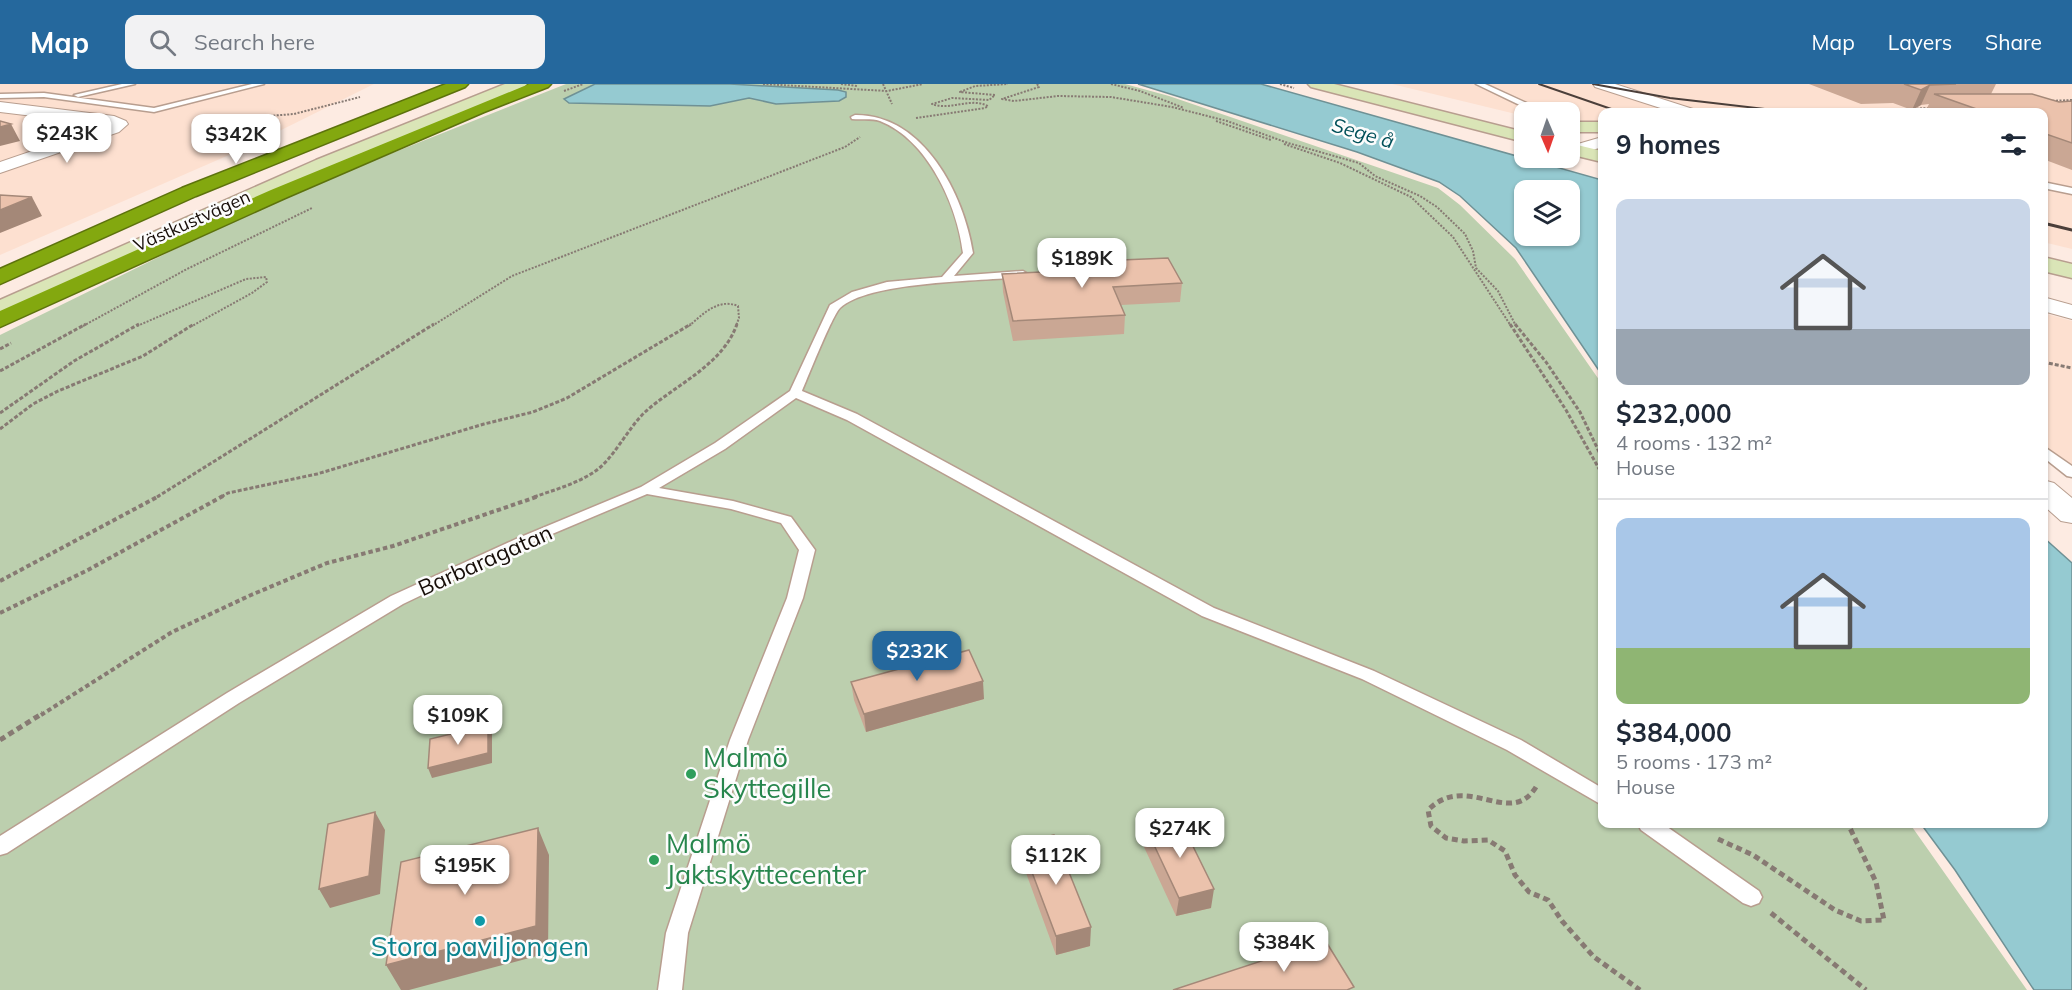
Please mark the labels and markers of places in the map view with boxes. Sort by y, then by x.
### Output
pin: $243K [25,113,109,164]
pin: $342K [194,114,278,165]
pin: $189K [1040,238,1124,289]
pin: $232K [875,631,959,682]
pin: $109K [416,695,500,746]
place label: Malmö Skyttegille [703,740,831,805]
marker: Malmö Skyttegille [684,767,698,781]
pin: $274K [1138,808,1222,859]
place label: Malmö Jaktskyttecenter [666,826,866,891]
pin: $112K [1014,835,1098,886]
pin: $195K [423,845,507,896]
marker: Malmö Jaktskyttecenter [647,853,661,867]
marker: Stora paviljongen [473,914,487,928]
pin: $384K [1242,922,1326,973]
place label: Stora paviljongen [371,929,589,963]

